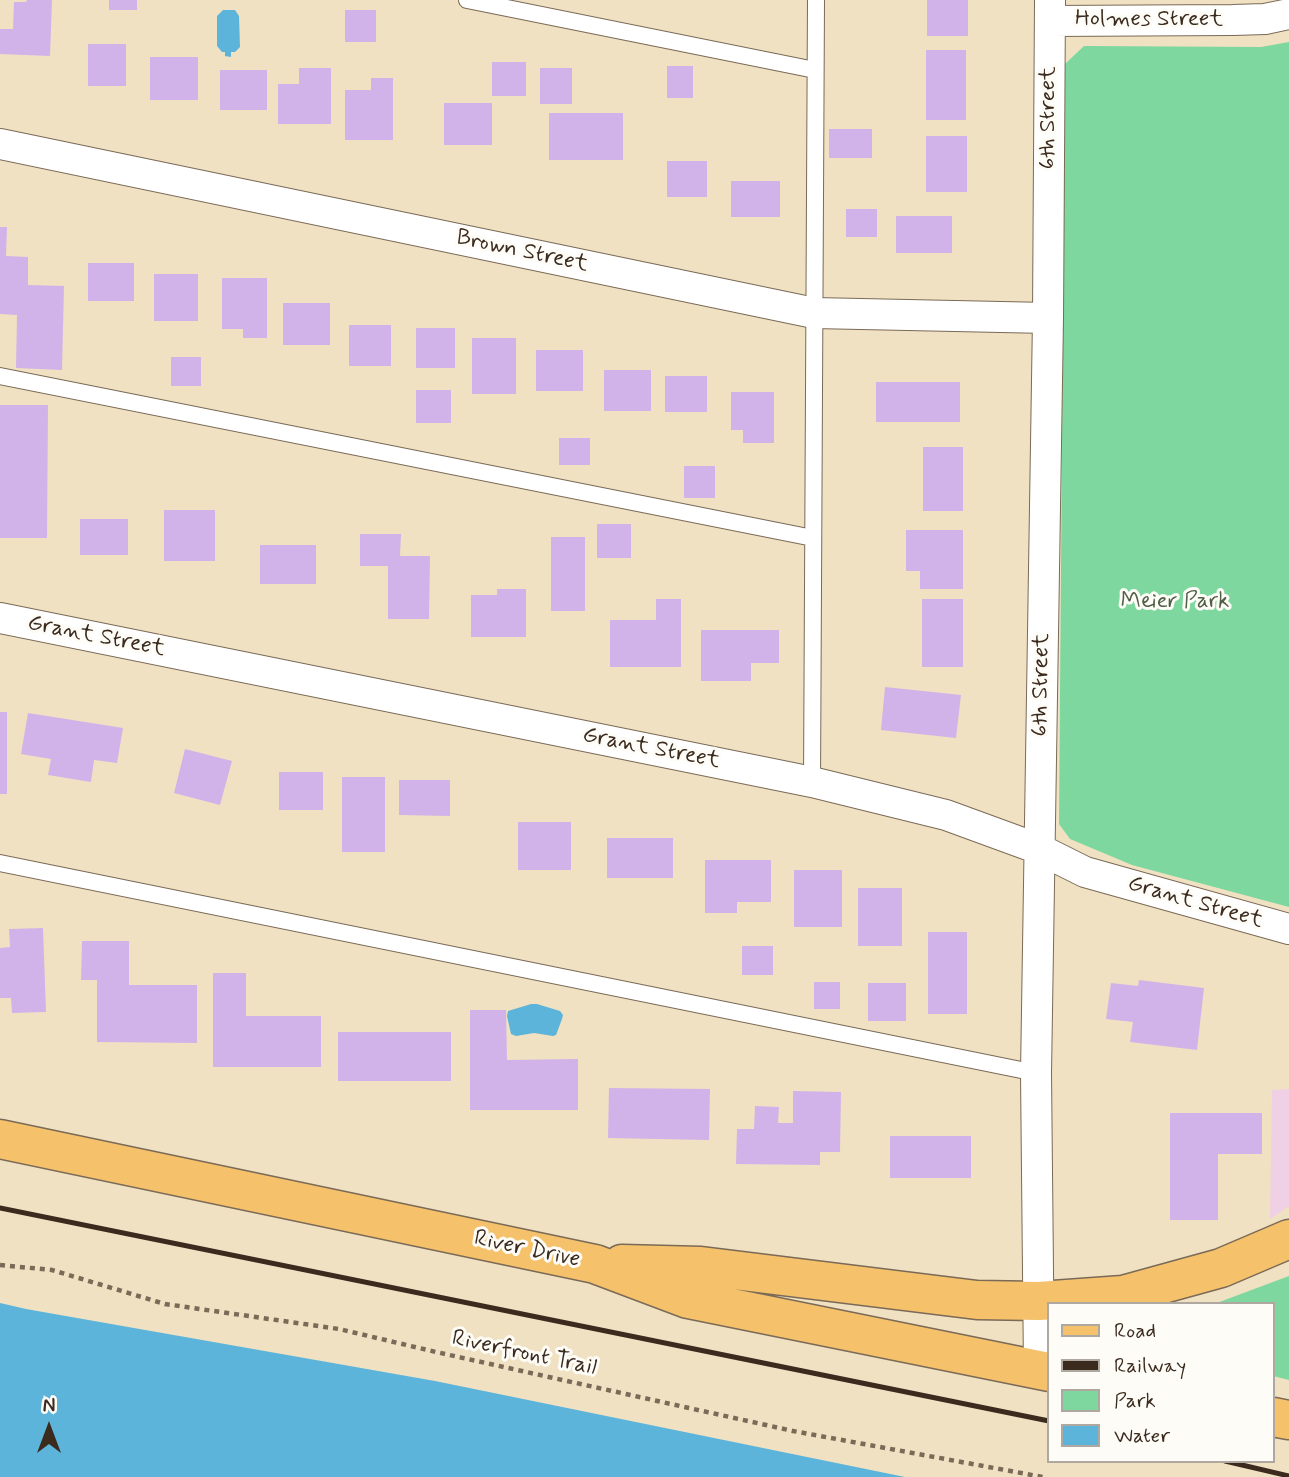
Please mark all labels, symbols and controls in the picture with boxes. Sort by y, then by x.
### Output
street label: Holmes Street [1075,6,1223,34]
street label: 6th Street [1035,66,1063,170]
street label: Brown Street [454,225,590,279]
park label: Meier Park [1121,588,1229,616]
street label: Grant Street [25,610,167,664]
street label: 6th Street [1027,633,1057,737]
street label: Grant Street [580,722,722,776]
street label: Grant Street [1124,871,1266,935]
street label: River Drive [471,1225,583,1275]
legend [1048,1302,1275,1463]
text: Road [1114,1317,1156,1345]
street label: Riverfront Trail [449,1325,599,1383]
text: Railway [1114,1352,1186,1380]
text: Park [1114,1387,1156,1415]
north arrow [14,1393,84,1463]
text: N [43,1394,55,1419]
text: Water [1114,1422,1170,1450]

